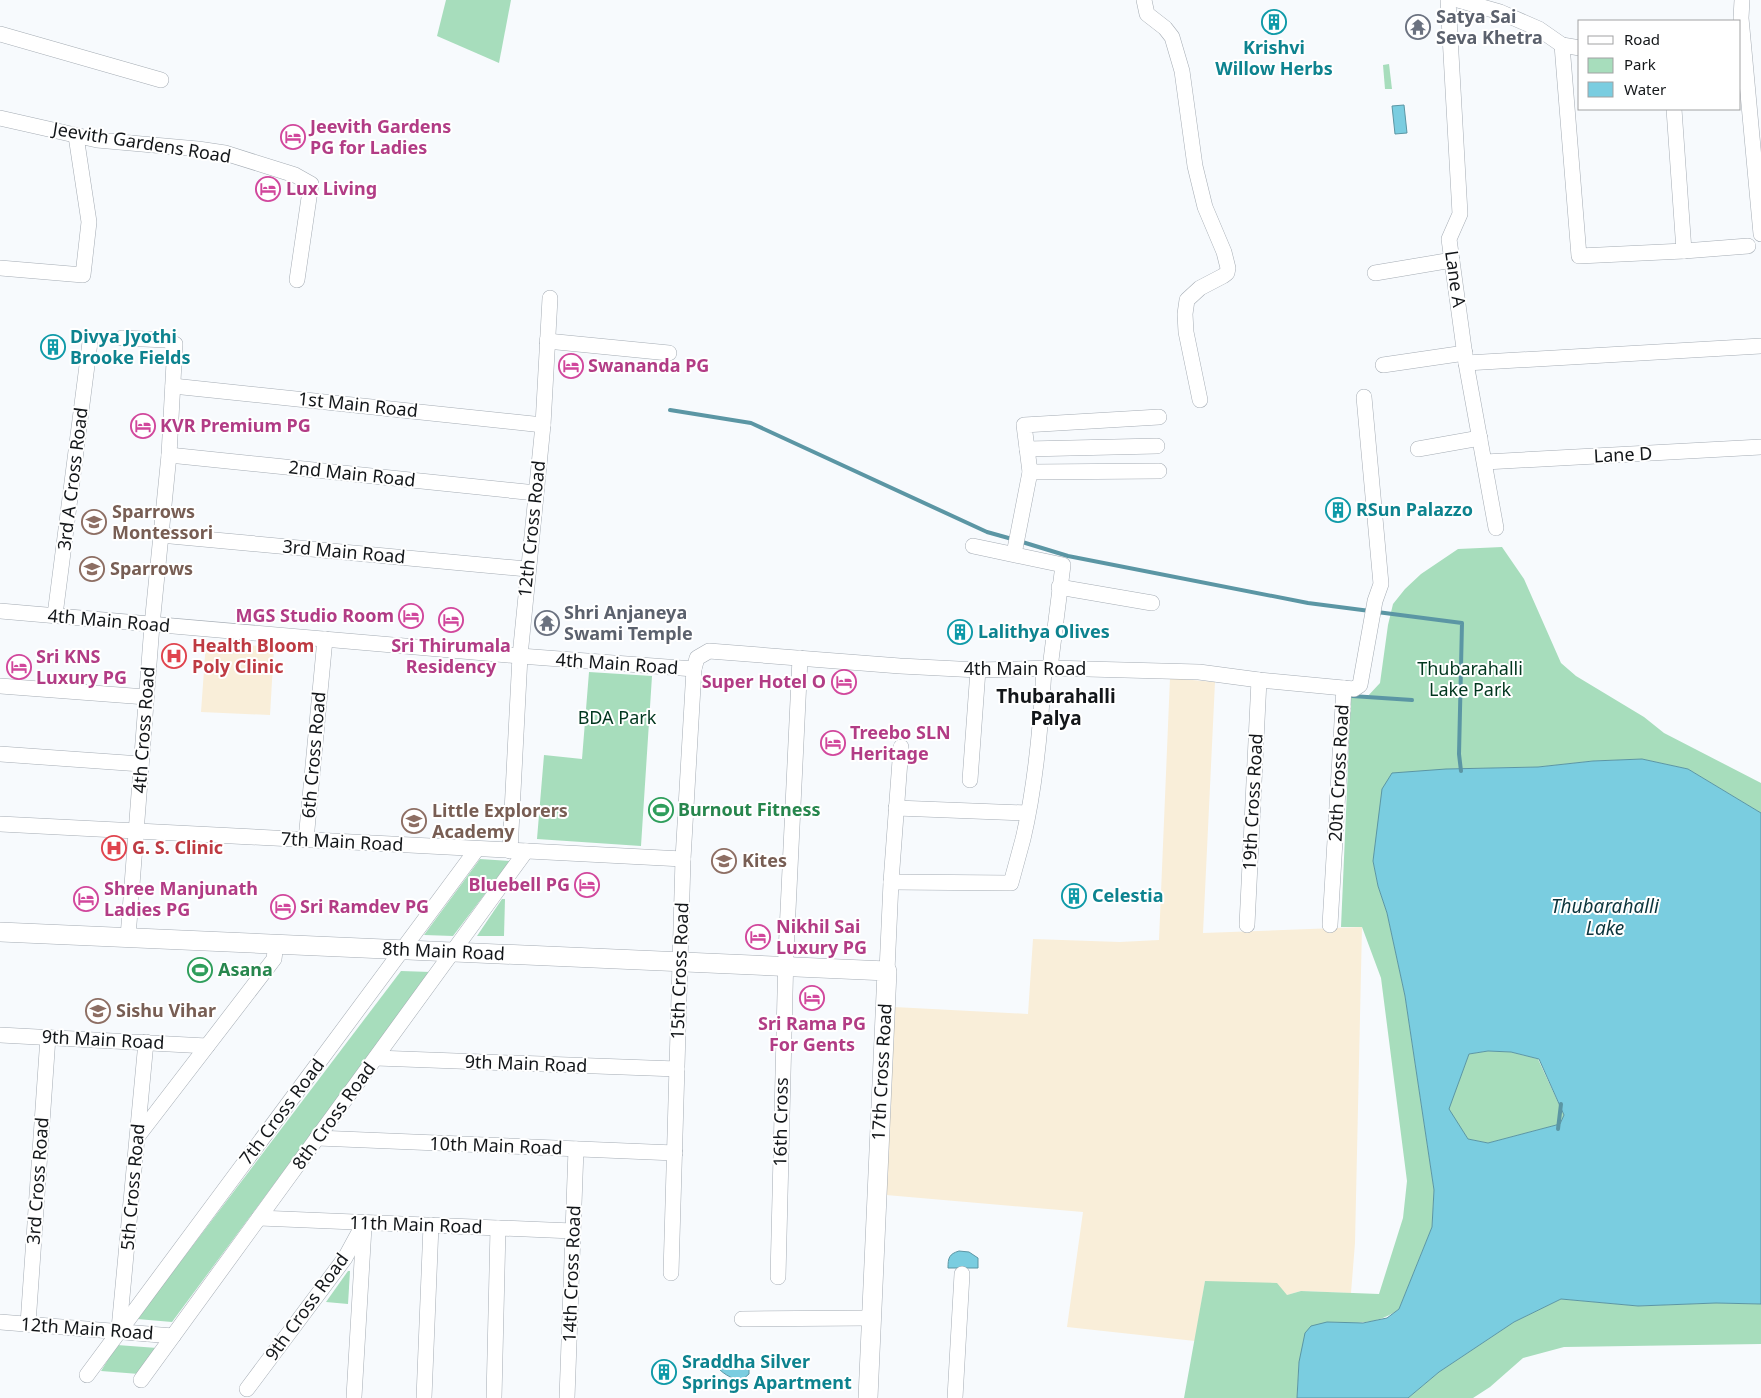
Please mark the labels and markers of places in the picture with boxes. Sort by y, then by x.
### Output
place label: Satya Sai Seva Khetra [1436,4,1543,49]
building icon: Krishvi Willow Herbs [1261,9,1287,35]
temple icon: Satya Sai Seva Khetra [1405,14,1431,40]
place label: Krishvi Willow Herbs [1215,35,1333,80]
place label: Jeevith Gardens PG for Ladies [308,114,451,159]
hotel icon: Jeevith Gardens PG for Ladies [280,124,306,150]
hotel icon: Lux Living [255,176,281,202]
place label: Lux Living [286,176,377,200]
place label: Divya Jyothi Brooke Fields [70,324,191,369]
building icon: Divya Jyothi Brooke Fields [40,334,66,360]
hotel icon: Swananda PG [558,353,584,379]
place label: Swananda PG [588,353,709,377]
hotel icon: KVR Premium PG [130,413,156,439]
place label: KVR Premium PG [160,413,311,437]
building icon: RSun Palazzo [1325,497,1351,523]
place label: RSun Palazzo [1356,497,1473,521]
place label: Sparrows Montessori [112,499,213,544]
school or university icon: Sparrows Montessori [81,509,107,535]
school or university icon: Sparrows [79,556,105,582]
place label: Sparrows [110,556,193,580]
place label: Shri Anjaneya Swami Temple [564,600,693,645]
place label: MGS Studio Room [235,603,394,627]
hotel icon: MGS Studio Room [398,603,424,629]
hotel icon: Sri Thirumala Residency [438,607,464,633]
temple icon: Shri Anjaneya Swami Temple [534,610,560,636]
building icon: Lalithya Olives [947,619,973,645]
place label: Lalithya Olives [978,619,1110,643]
place label: Health Bloom Poly Clinic [192,633,314,678]
place label: Sri Thirumala Residency [391,633,511,678]
hospital icon: Health Bloom Poly Clinic [161,643,187,669]
place label: Sri KNS Luxury PG [36,644,127,689]
hotel icon: Sri KNS Luxury PG [6,654,32,680]
place label: Super Hotel O [702,669,826,693]
hotel icon: Super Hotel O [831,669,857,695]
place label: Treebo SLN Heritage [850,720,951,765]
hotel icon: Treebo SLN Heritage [820,730,846,756]
sports icon: Burnout Fitness [648,797,674,823]
place label: Burnout Fitness [678,797,820,821]
place label: Little Explorers Academy [432,798,568,843]
school or university icon: Little Explorers Academy [401,808,427,834]
hospital icon: G. S. Clinic [101,835,127,861]
place label: G. S. Clinic [132,835,223,859]
school or university icon: Kites [711,848,737,874]
place label: Kites [742,848,787,872]
place label: Bluebell PG [468,872,570,896]
hotel icon: Bluebell PG [574,872,600,898]
place label: Shree Manjunath Ladies PG [104,876,258,921]
building icon: Celestia [1061,883,1087,909]
place label: Celestia [1092,883,1163,907]
hotel icon: Shree Manjunath Ladies PG [73,886,99,912]
hotel icon: Sri Ramdev PG [270,894,296,920]
place label: Sri Ramdev PG [300,894,429,918]
place label: Nikhil Sai Luxury PG [776,914,867,959]
hotel icon: Nikhil Sai Luxury PG [745,924,771,950]
sports icon: Asana [187,957,213,983]
place label: Asana [218,957,273,981]
hotel icon: Sri Rama PG For Gents [799,985,825,1011]
school or university icon: Sishu Vihar [85,998,111,1024]
place label: Sishu Vihar [116,998,216,1022]
place label: Sri Rama PG For Gents [758,1011,866,1056]
place label: Sraddha Silver Springs Apartment [682,1349,852,1394]
building icon: Sraddha Silver Springs Apartment [651,1359,677,1385]

